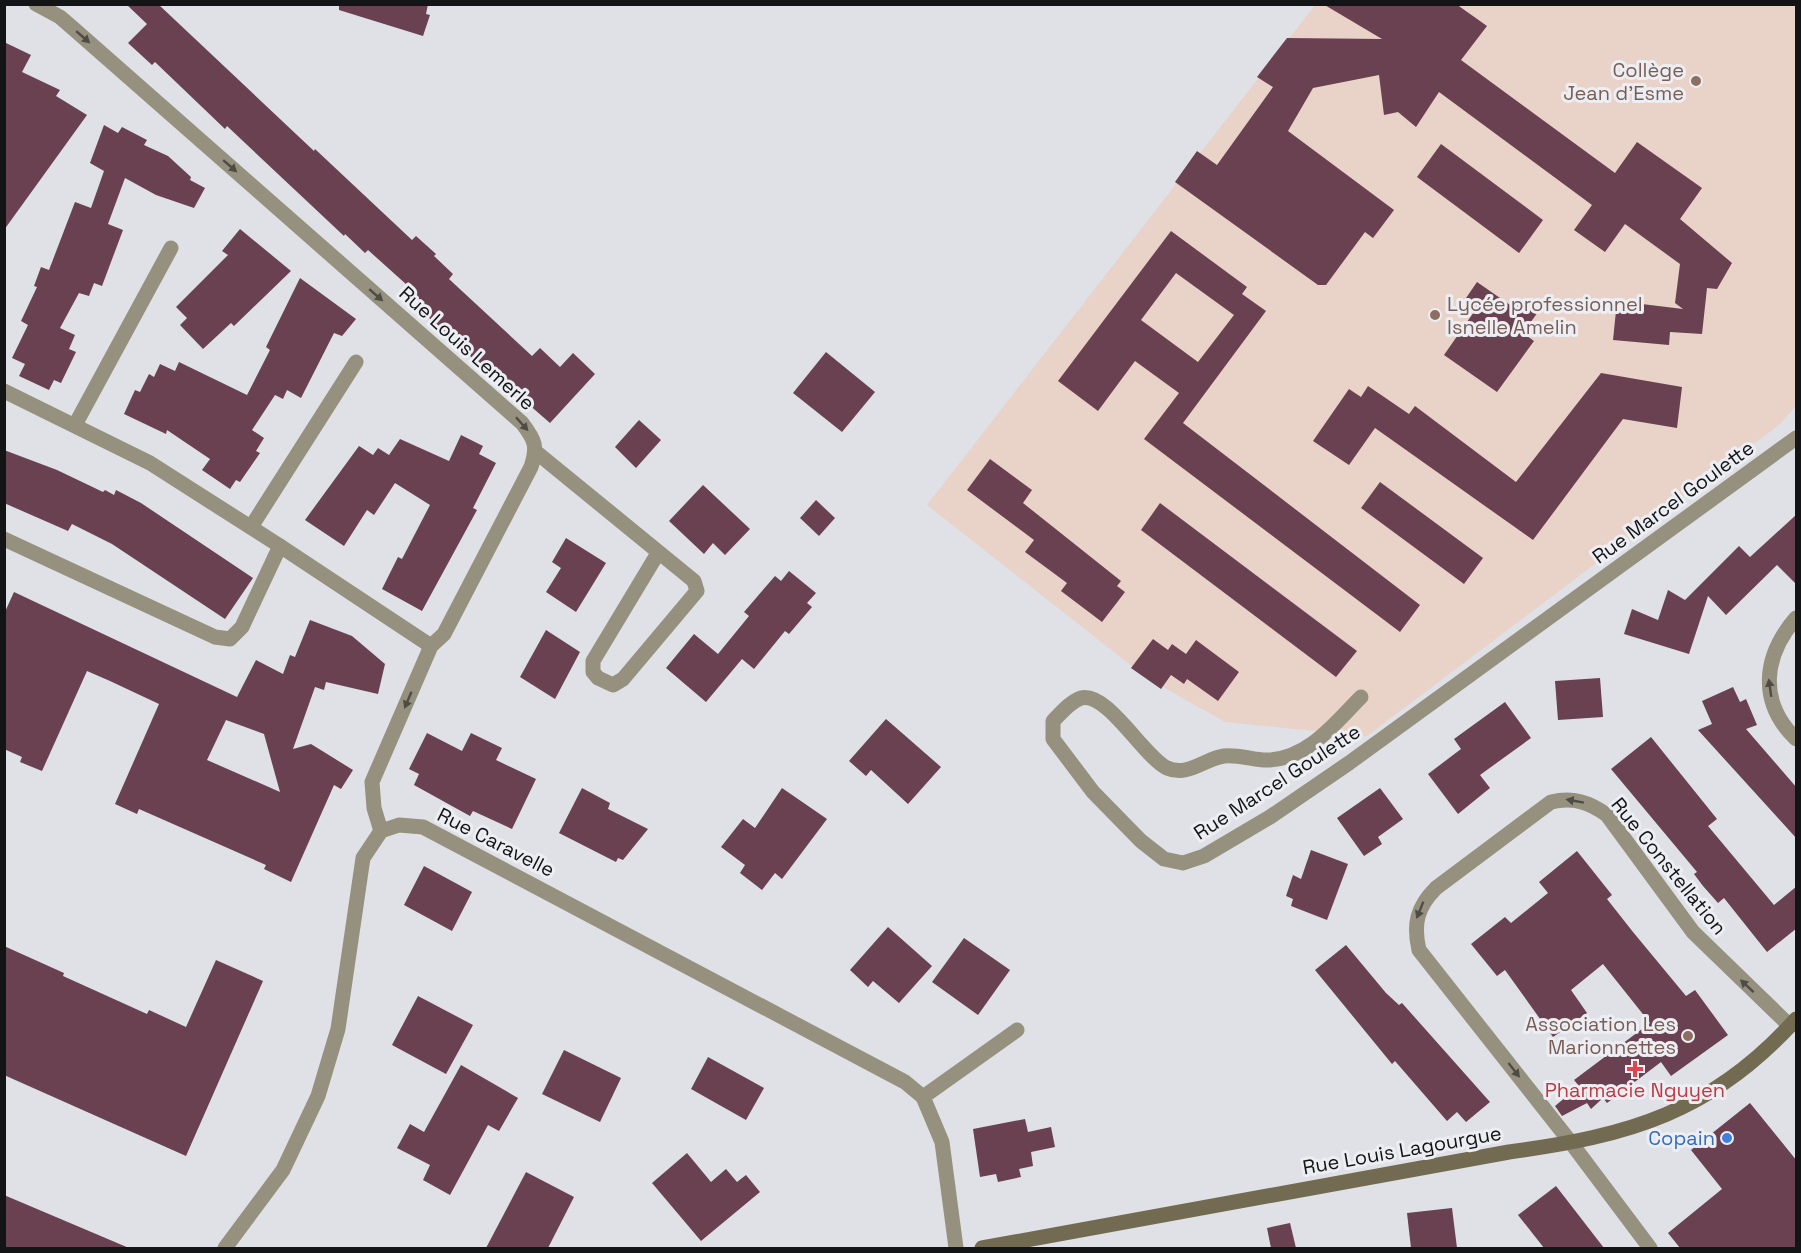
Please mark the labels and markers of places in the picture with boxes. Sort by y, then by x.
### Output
place label: Collège Jean d'Esme [1563,57,1684,106]
marker: Collège Jean d'Esme [1689,74,1703,88]
place label: Lycée professionnel Isnelle Amelin [1447,291,1643,340]
marker: Lycée professionnel Isnelle Amelin [1428,308,1442,322]
place label: Association Les Marionnettes [1525,1011,1676,1060]
marker: Association Les Marionnettes [1681,1029,1695,1043]
marker: Pharmacie Nguyen [1628,1062,1642,1076]
place label: Pharmacie Nguyen [1545,1077,1725,1103]
place label: Copain [1648,1125,1715,1151]
marker: Copain [1720,1131,1734,1145]

